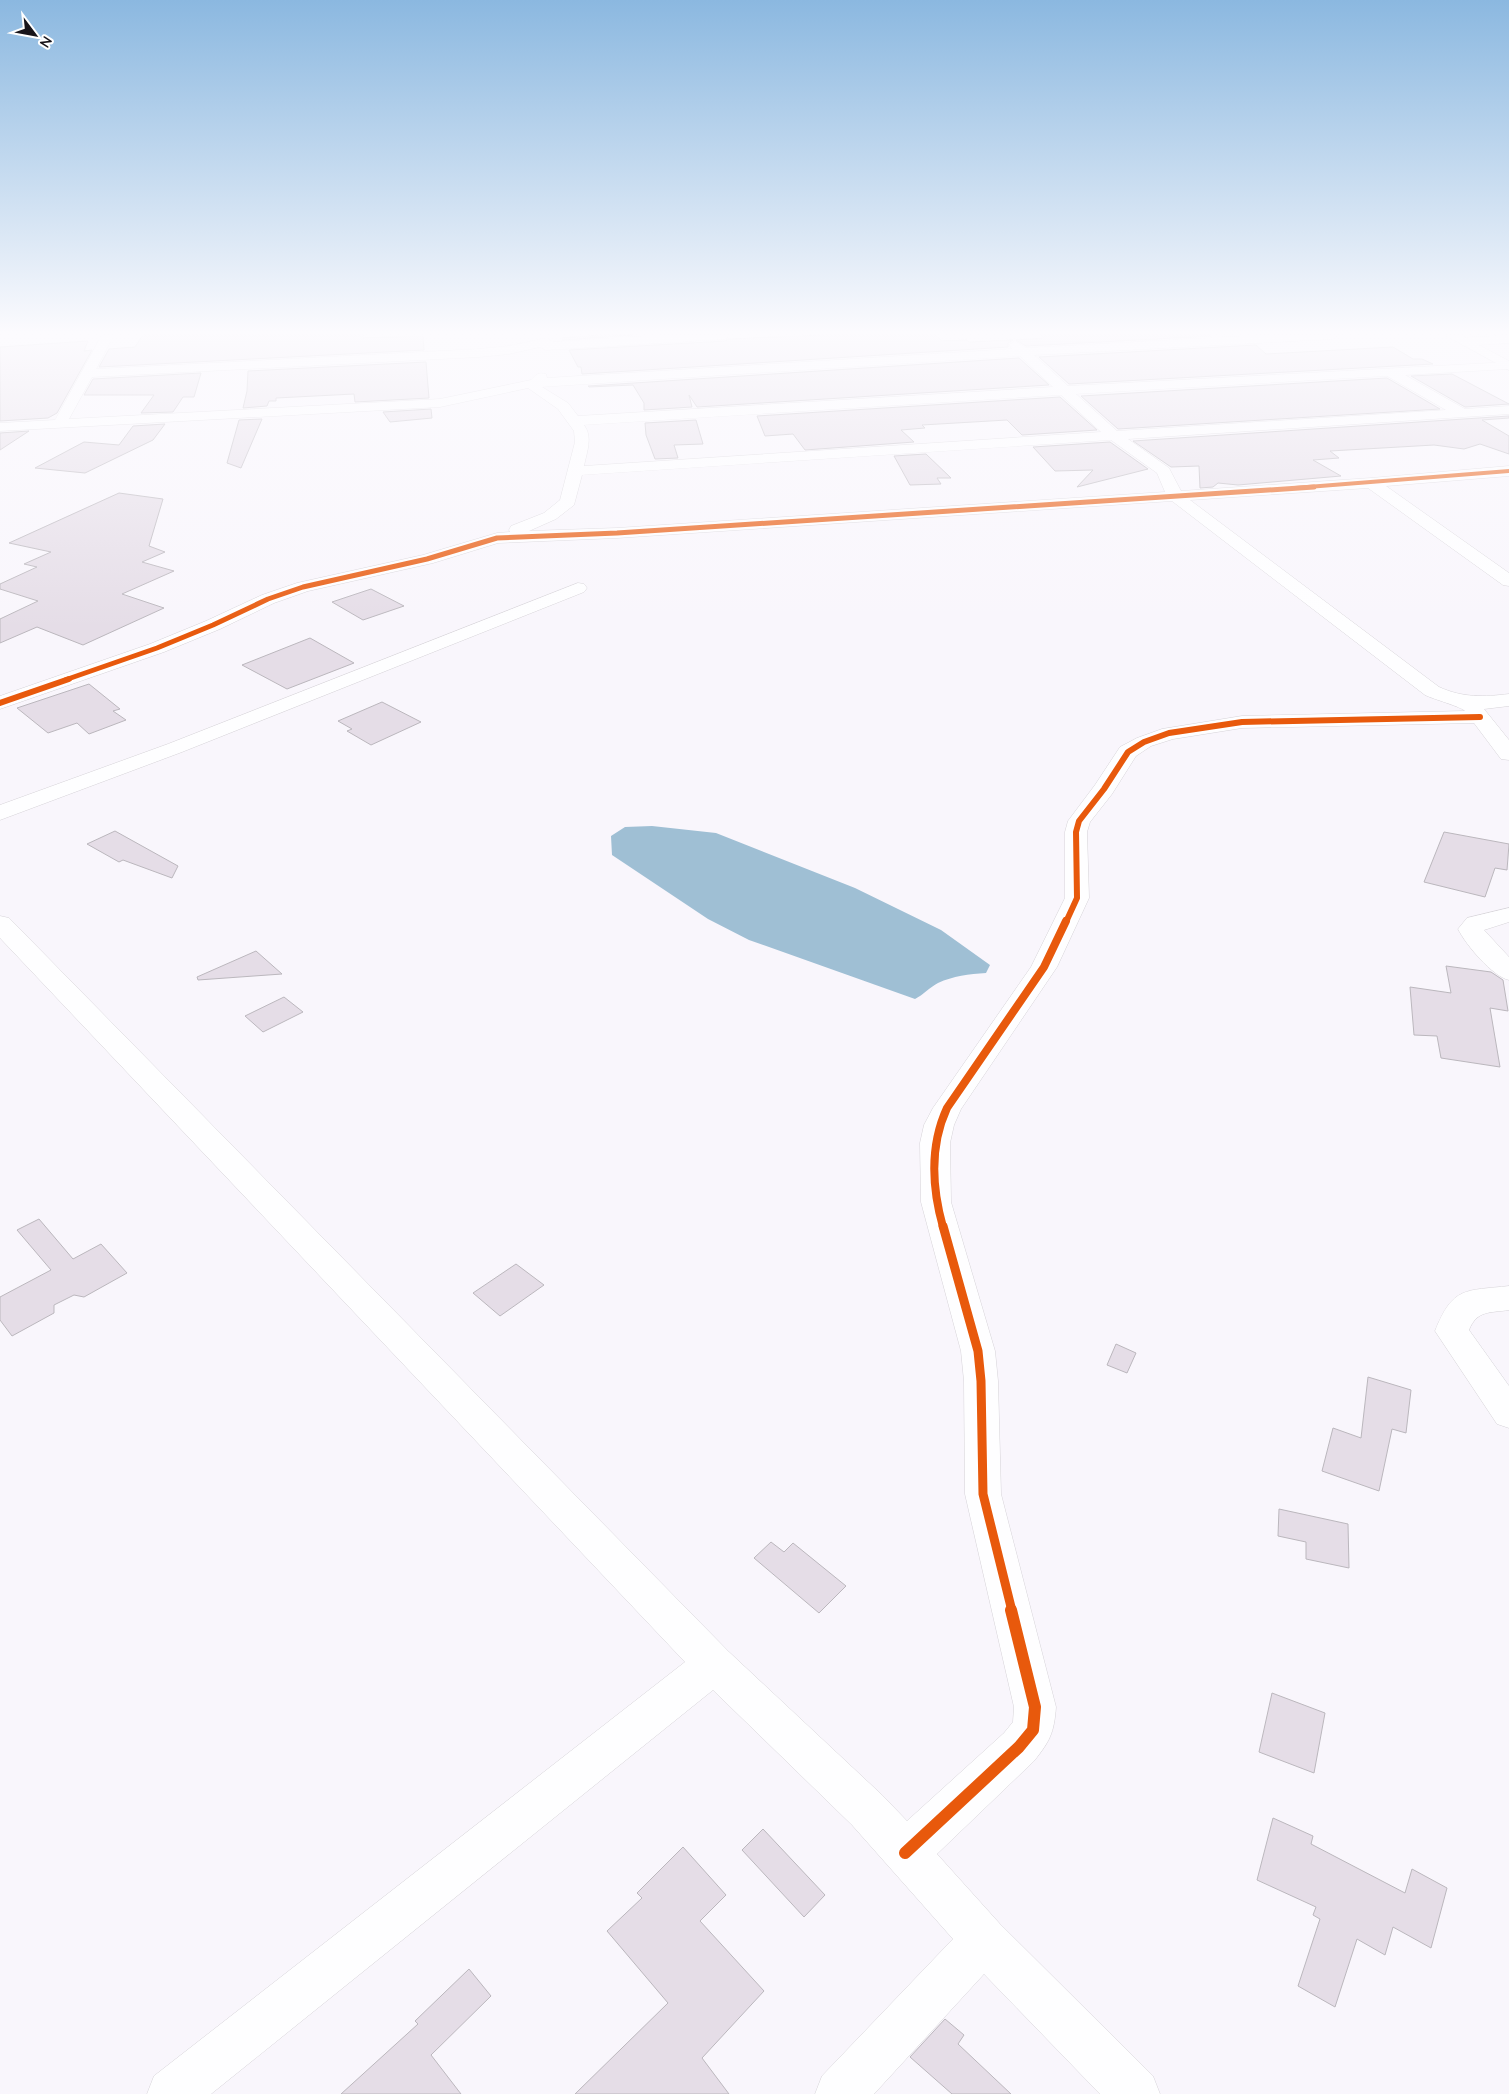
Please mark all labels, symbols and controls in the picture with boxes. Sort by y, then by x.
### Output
north arrow [10,10,60,60]
text: N [36,33,56,51]

